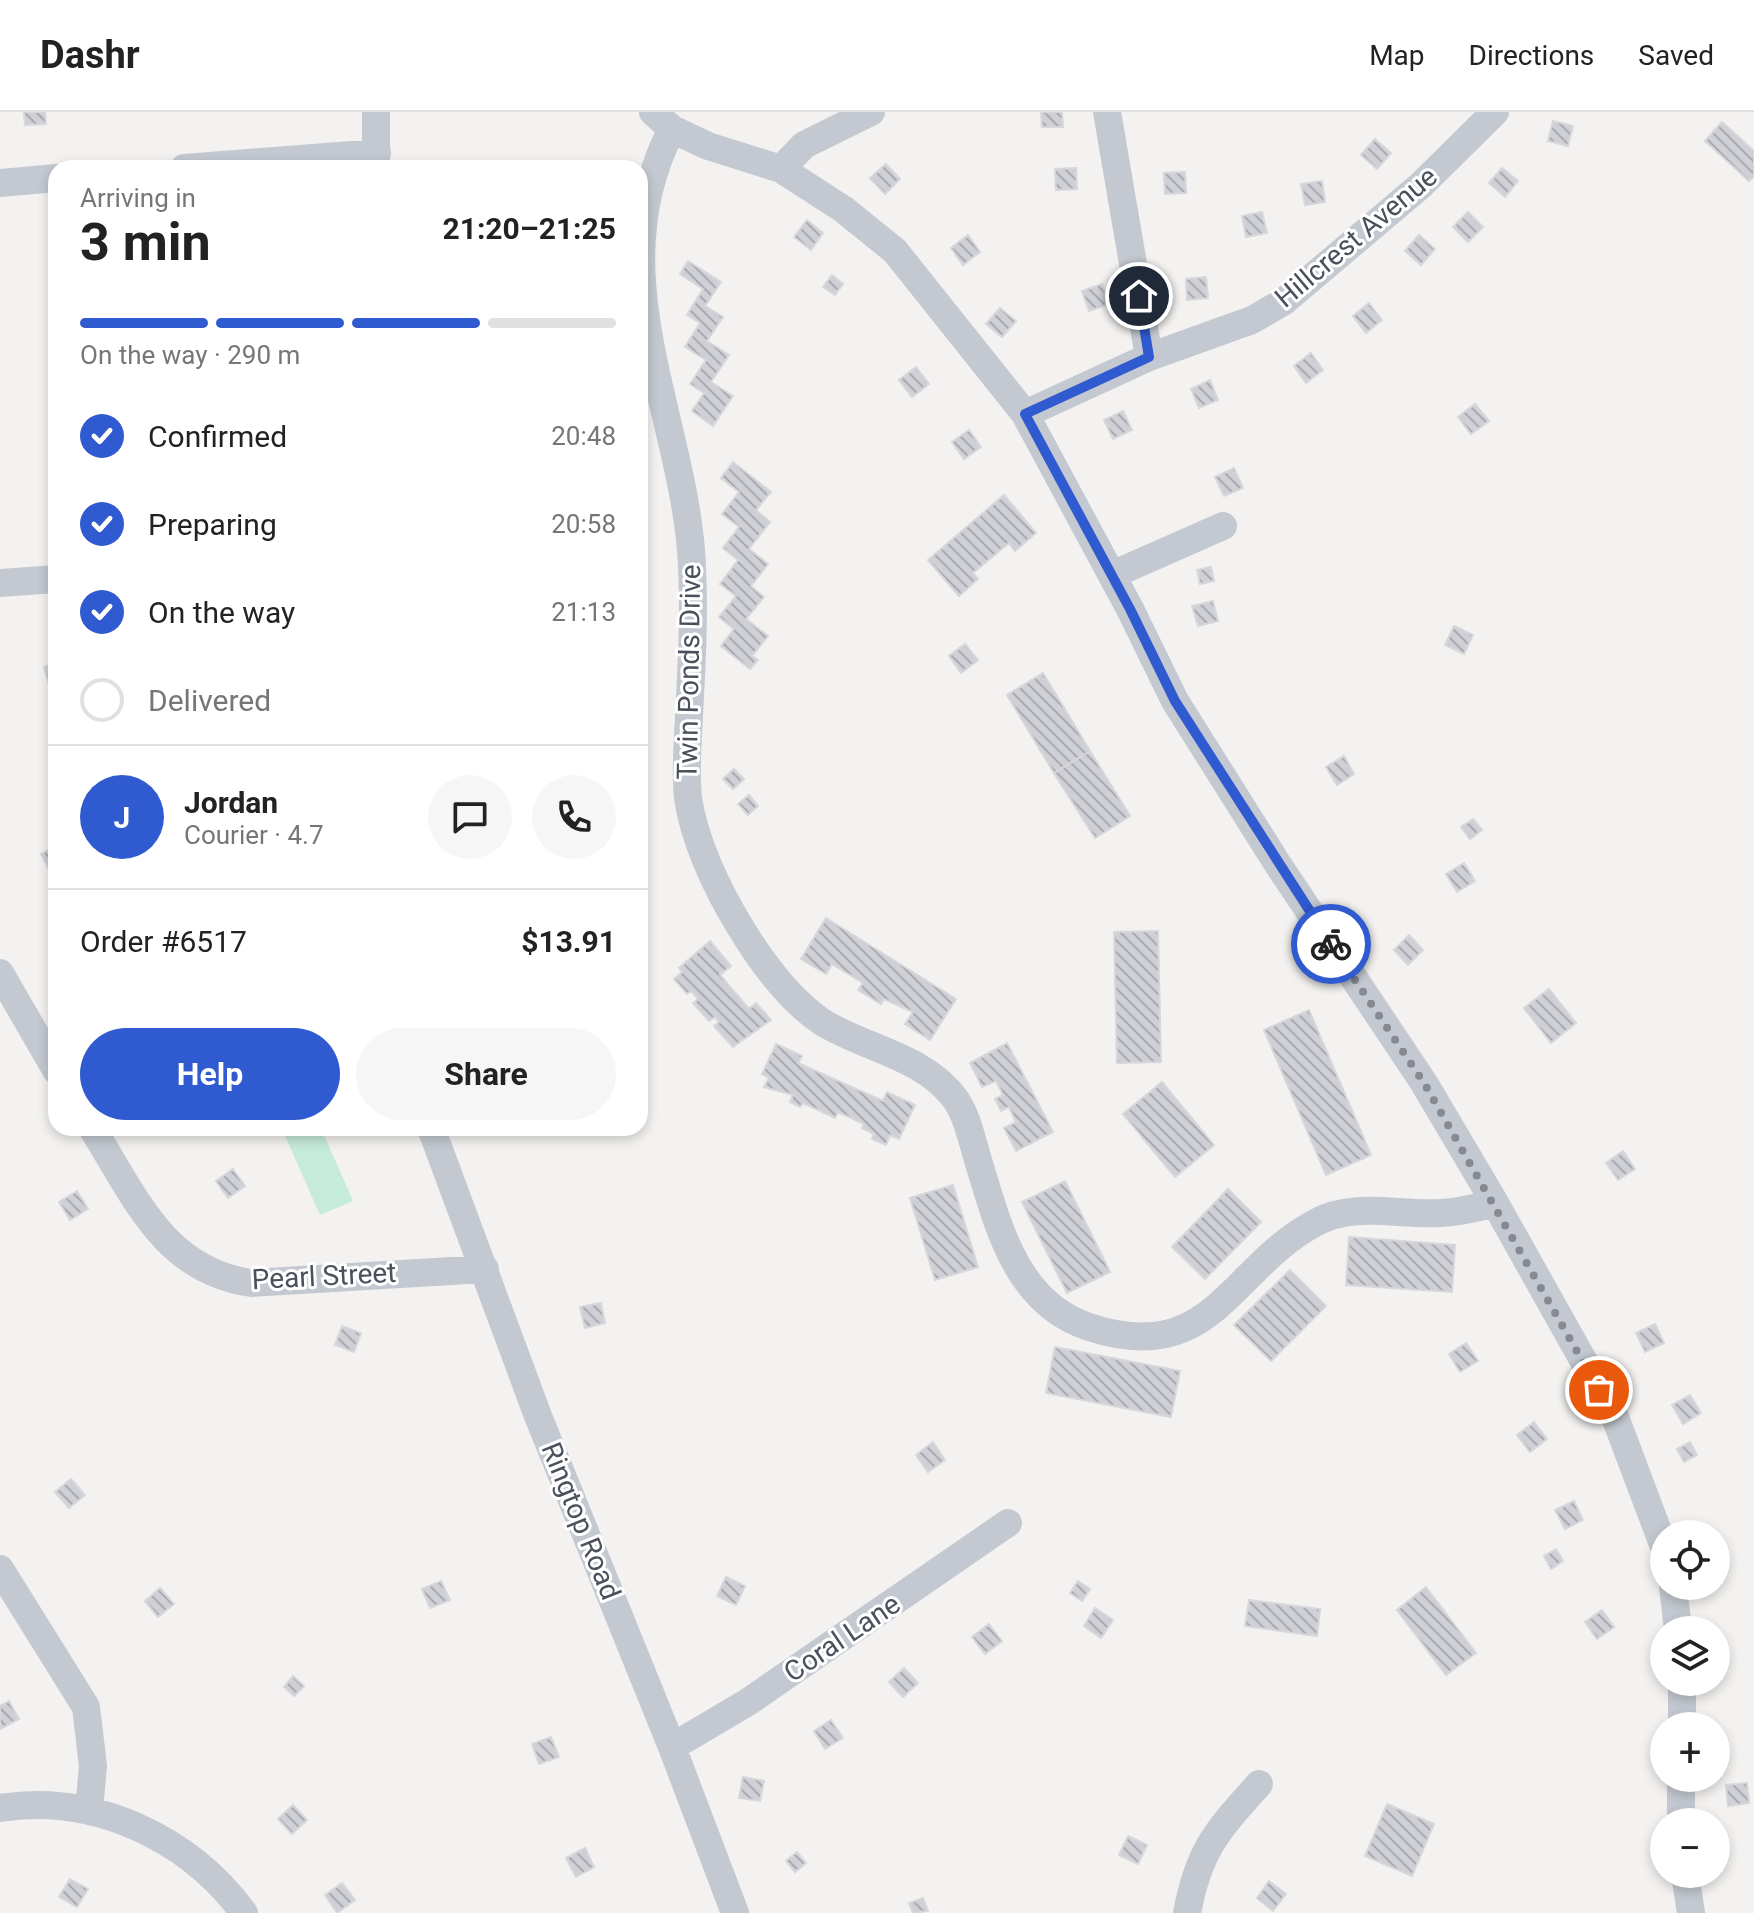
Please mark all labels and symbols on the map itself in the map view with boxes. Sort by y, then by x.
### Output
street label: Hillcrest Avenue [1268,160,1444,314]
pin [1105,262,1173,330]
street label: Twin Ponds Drive [671,564,707,780]
courier [1291,904,1371,984]
street label: Pearl Street [251,1256,397,1296]
pin [1565,1356,1633,1424]
street label: Ringtop Road [534,1437,628,1605]
street label: Coral Lane [778,1587,906,1689]

